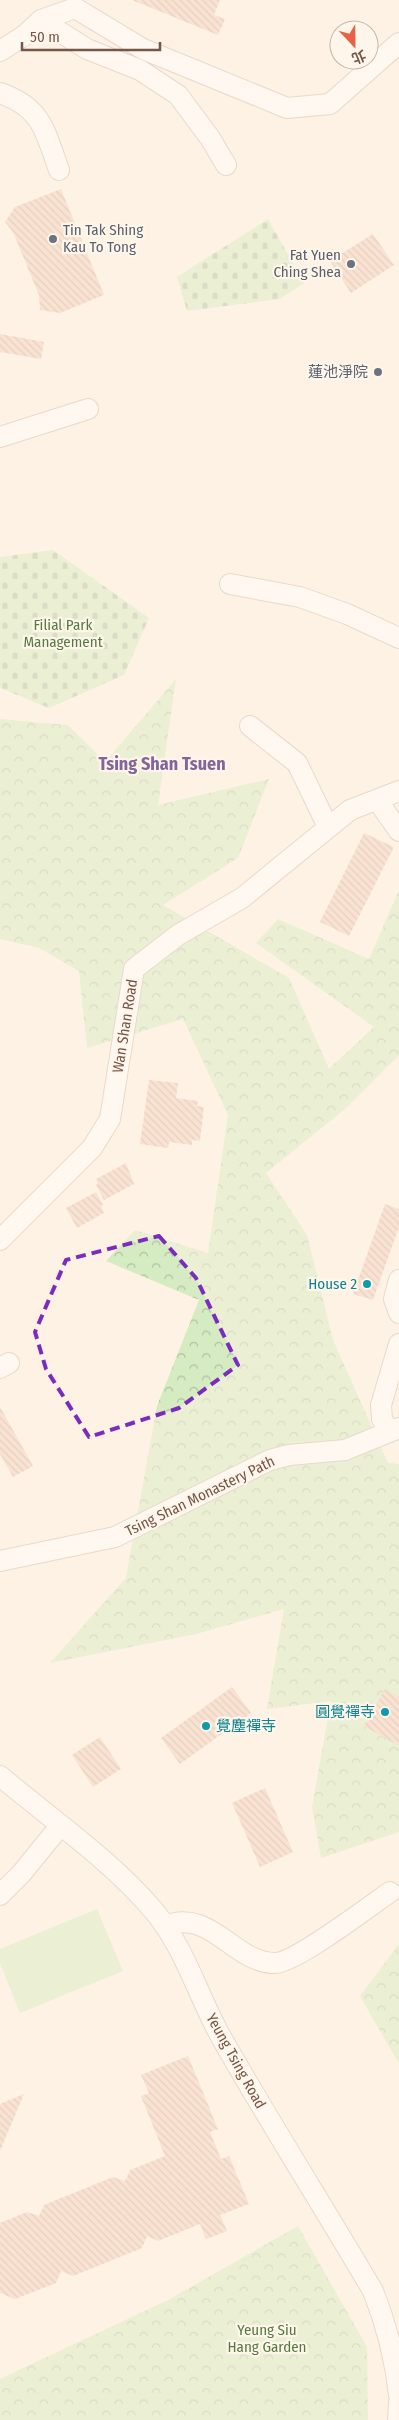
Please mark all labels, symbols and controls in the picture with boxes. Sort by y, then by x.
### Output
scale bar [22,20,160,52]
north arrow [329,20,379,70]
text: 50 m [30,28,60,46]
text: 北 [349,46,368,67]
place label: Tin Tak Shing Kau To Tong [63,221,143,256]
marker: Tin Tak Shing Kau To Tong [47,233,59,245]
place label: Fat Yuen Ching Shea [273,246,341,281]
marker: Fat Yuen Ching Shea [345,258,357,270]
place label: 蓮池淨院 [308,363,368,381]
marker: 蓮池淨院 [372,366,384,378]
park label: Filial Park Management [23,616,103,651]
district label: Tsing Shan Tsuen [98,753,226,775]
street label: Wan Shan Road [109,978,141,1074]
place label: House 2 [308,1275,357,1293]
marker: House 2 [361,1278,373,1290]
street label: Tsing Shan Monastery Path [122,1452,278,1540]
place label: 圓覺禪寺 [315,1703,375,1721]
marker: 圓覺禪寺 [379,1706,391,1718]
place label: 覺塵禪寺 [216,1717,276,1735]
marker: 覺塵禪寺 [200,1720,212,1732]
street label: Yeung Tsing Road [202,2010,270,2112]
park label: Yeung Siu Hang Garden [227,2321,307,2356]

